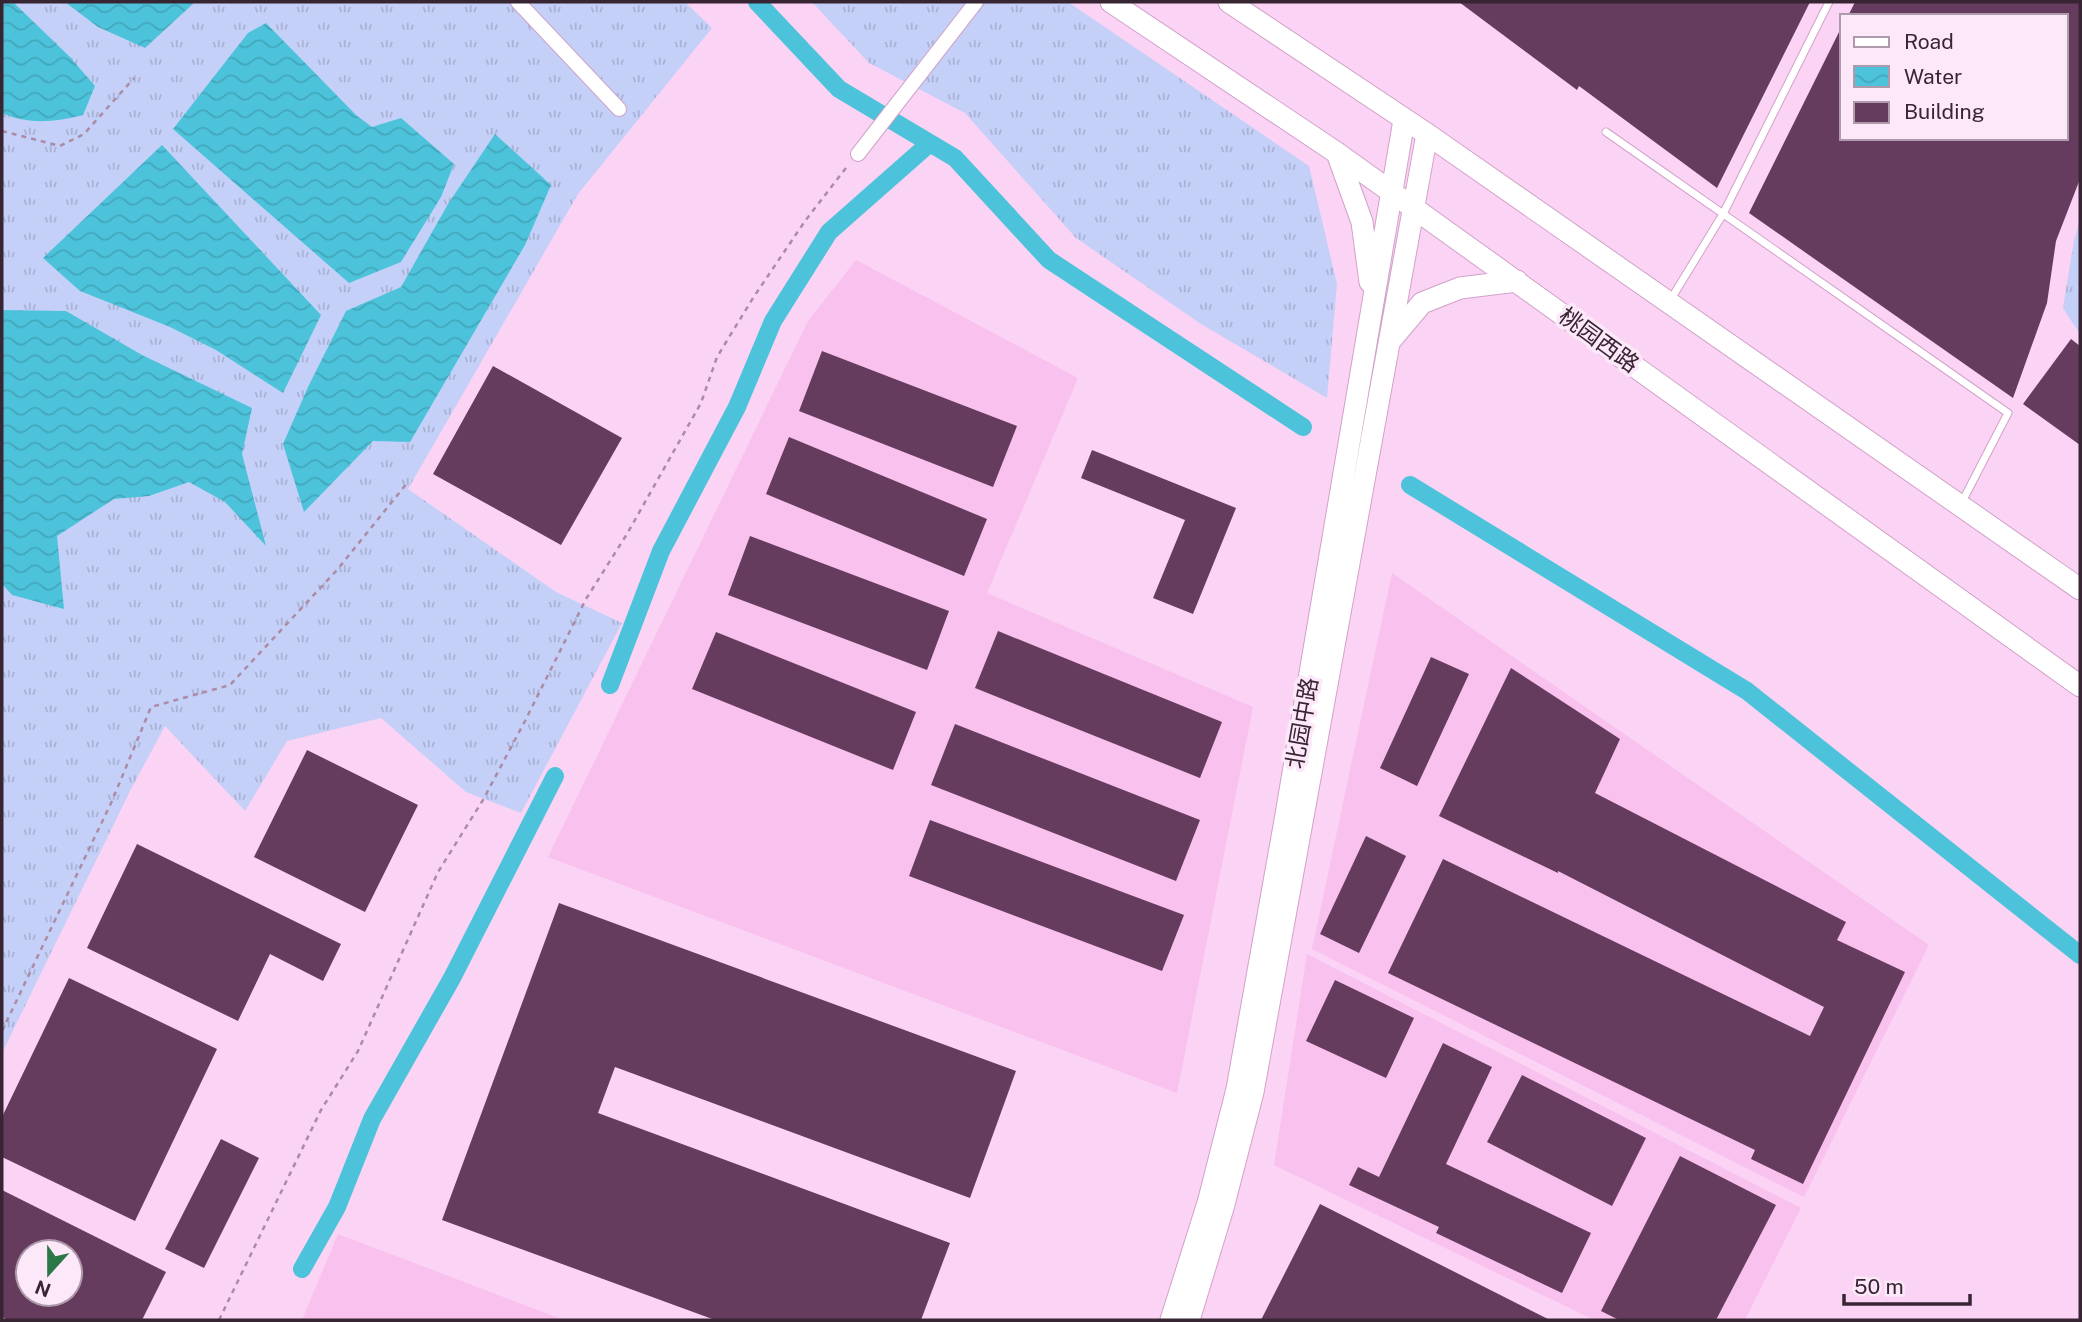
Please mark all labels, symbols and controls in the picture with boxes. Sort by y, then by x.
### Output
legend [1840,14,2068,140]
text: Road [1904,29,1954,54]
text: Water [1904,64,1962,89]
text: Building [1904,99,1985,124]
street label: 桃园西路 [1554,302,1644,378]
street label: 北园中路 [1280,675,1323,771]
north arrow [14,1238,84,1308]
scale bar [1844,1262,1970,1306]
text: 50 m [1854,1274,1904,1299]
text: N [32,1276,54,1302]

